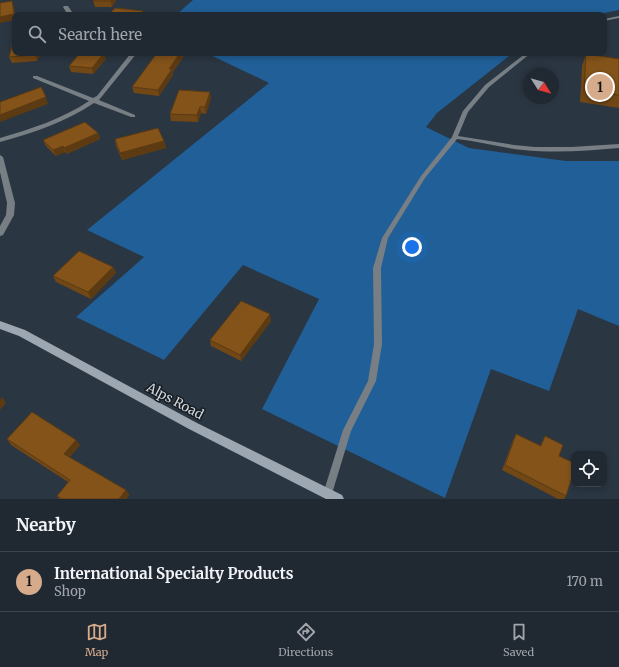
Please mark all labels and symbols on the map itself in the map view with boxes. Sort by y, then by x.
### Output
north arrow [523,68,559,104]
pin: 1 [587,72,613,102]
your location [402,237,422,257]
street label: Alps Road [143,378,207,423]

